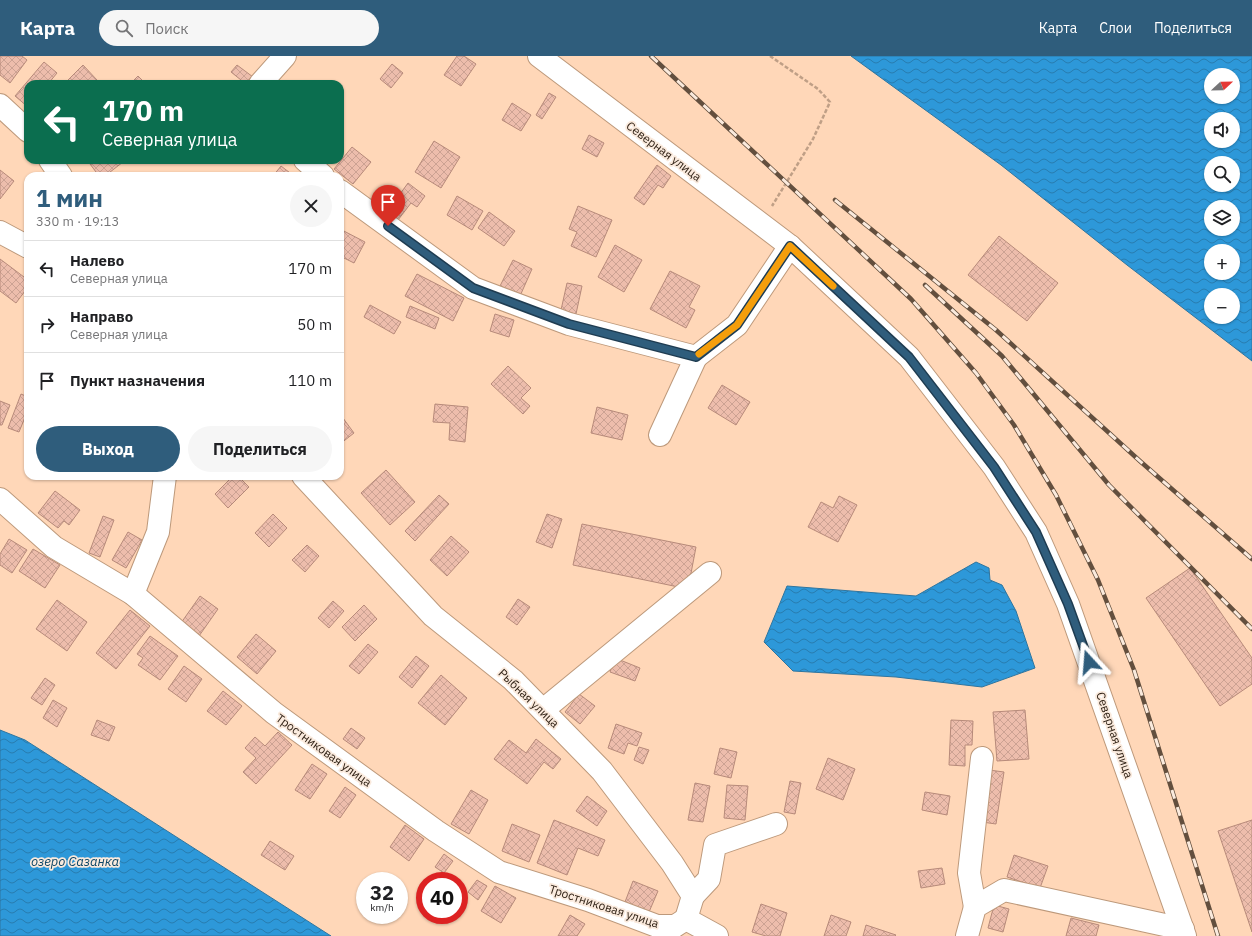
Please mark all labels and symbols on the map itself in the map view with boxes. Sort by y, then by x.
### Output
north arrow [1204,68,1240,104]
street label: Северная улица [623,118,705,184]
pin [371,185,405,226]
position arrow [1068,641,1110,683]
street label: Рыбная улица [495,665,563,731]
street label: Северная улица [1093,690,1137,781]
street label: Тростниковая улица [273,710,375,790]
water label: озеро Сазанка [31,853,119,870]
speed limit sign: 40 [416,872,468,924]
street label: Тростниковая улица [547,881,661,931]

